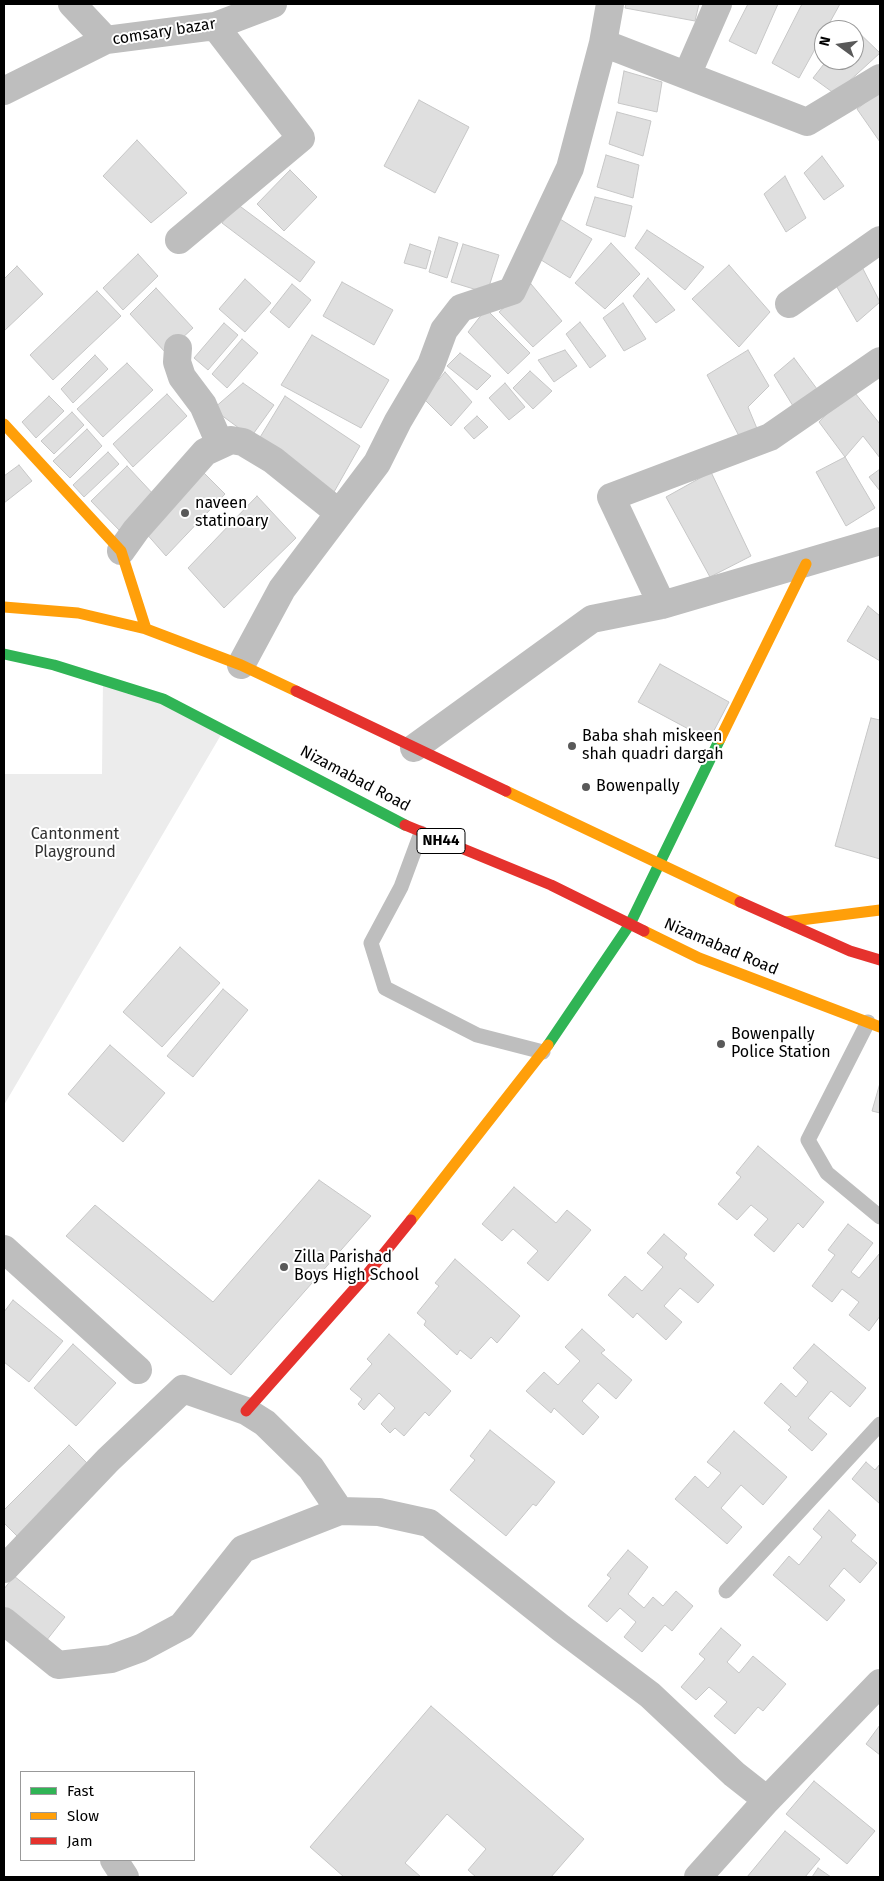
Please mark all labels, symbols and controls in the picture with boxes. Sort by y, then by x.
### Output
street label: comsary bazar [111,14,217,50]
north arrow [814,20,864,70]
text: N [816,35,834,48]
place label: naveen statinoary [195,494,268,532]
marker: naveen statinoary [179,507,191,519]
place label: Baba shah miskeen shah quadri dargah [582,727,724,765]
marker: Baba shah miskeen shah quadri dargah [566,740,578,752]
street label: Nizamabad Road [297,742,413,816]
place label: Bowenpally [596,777,680,797]
marker: Bowenpally [580,781,592,793]
park label: Cantonment Playground [31,825,119,863]
road number: NH44 [417,828,465,854]
street label: Nizamabad Road [661,914,781,980]
place label: Bowenpally Police Station [731,1025,831,1063]
marker: Bowenpally Police Station [715,1038,727,1050]
place label: Zilla Parishad Boys High School [294,1248,419,1286]
marker: Zilla Parishad Boys High School [278,1261,290,1273]
legend [20,1771,195,1861]
text: Fast [67,1782,94,1800]
text: Slow [67,1807,99,1825]
text: Jam [67,1832,93,1850]

